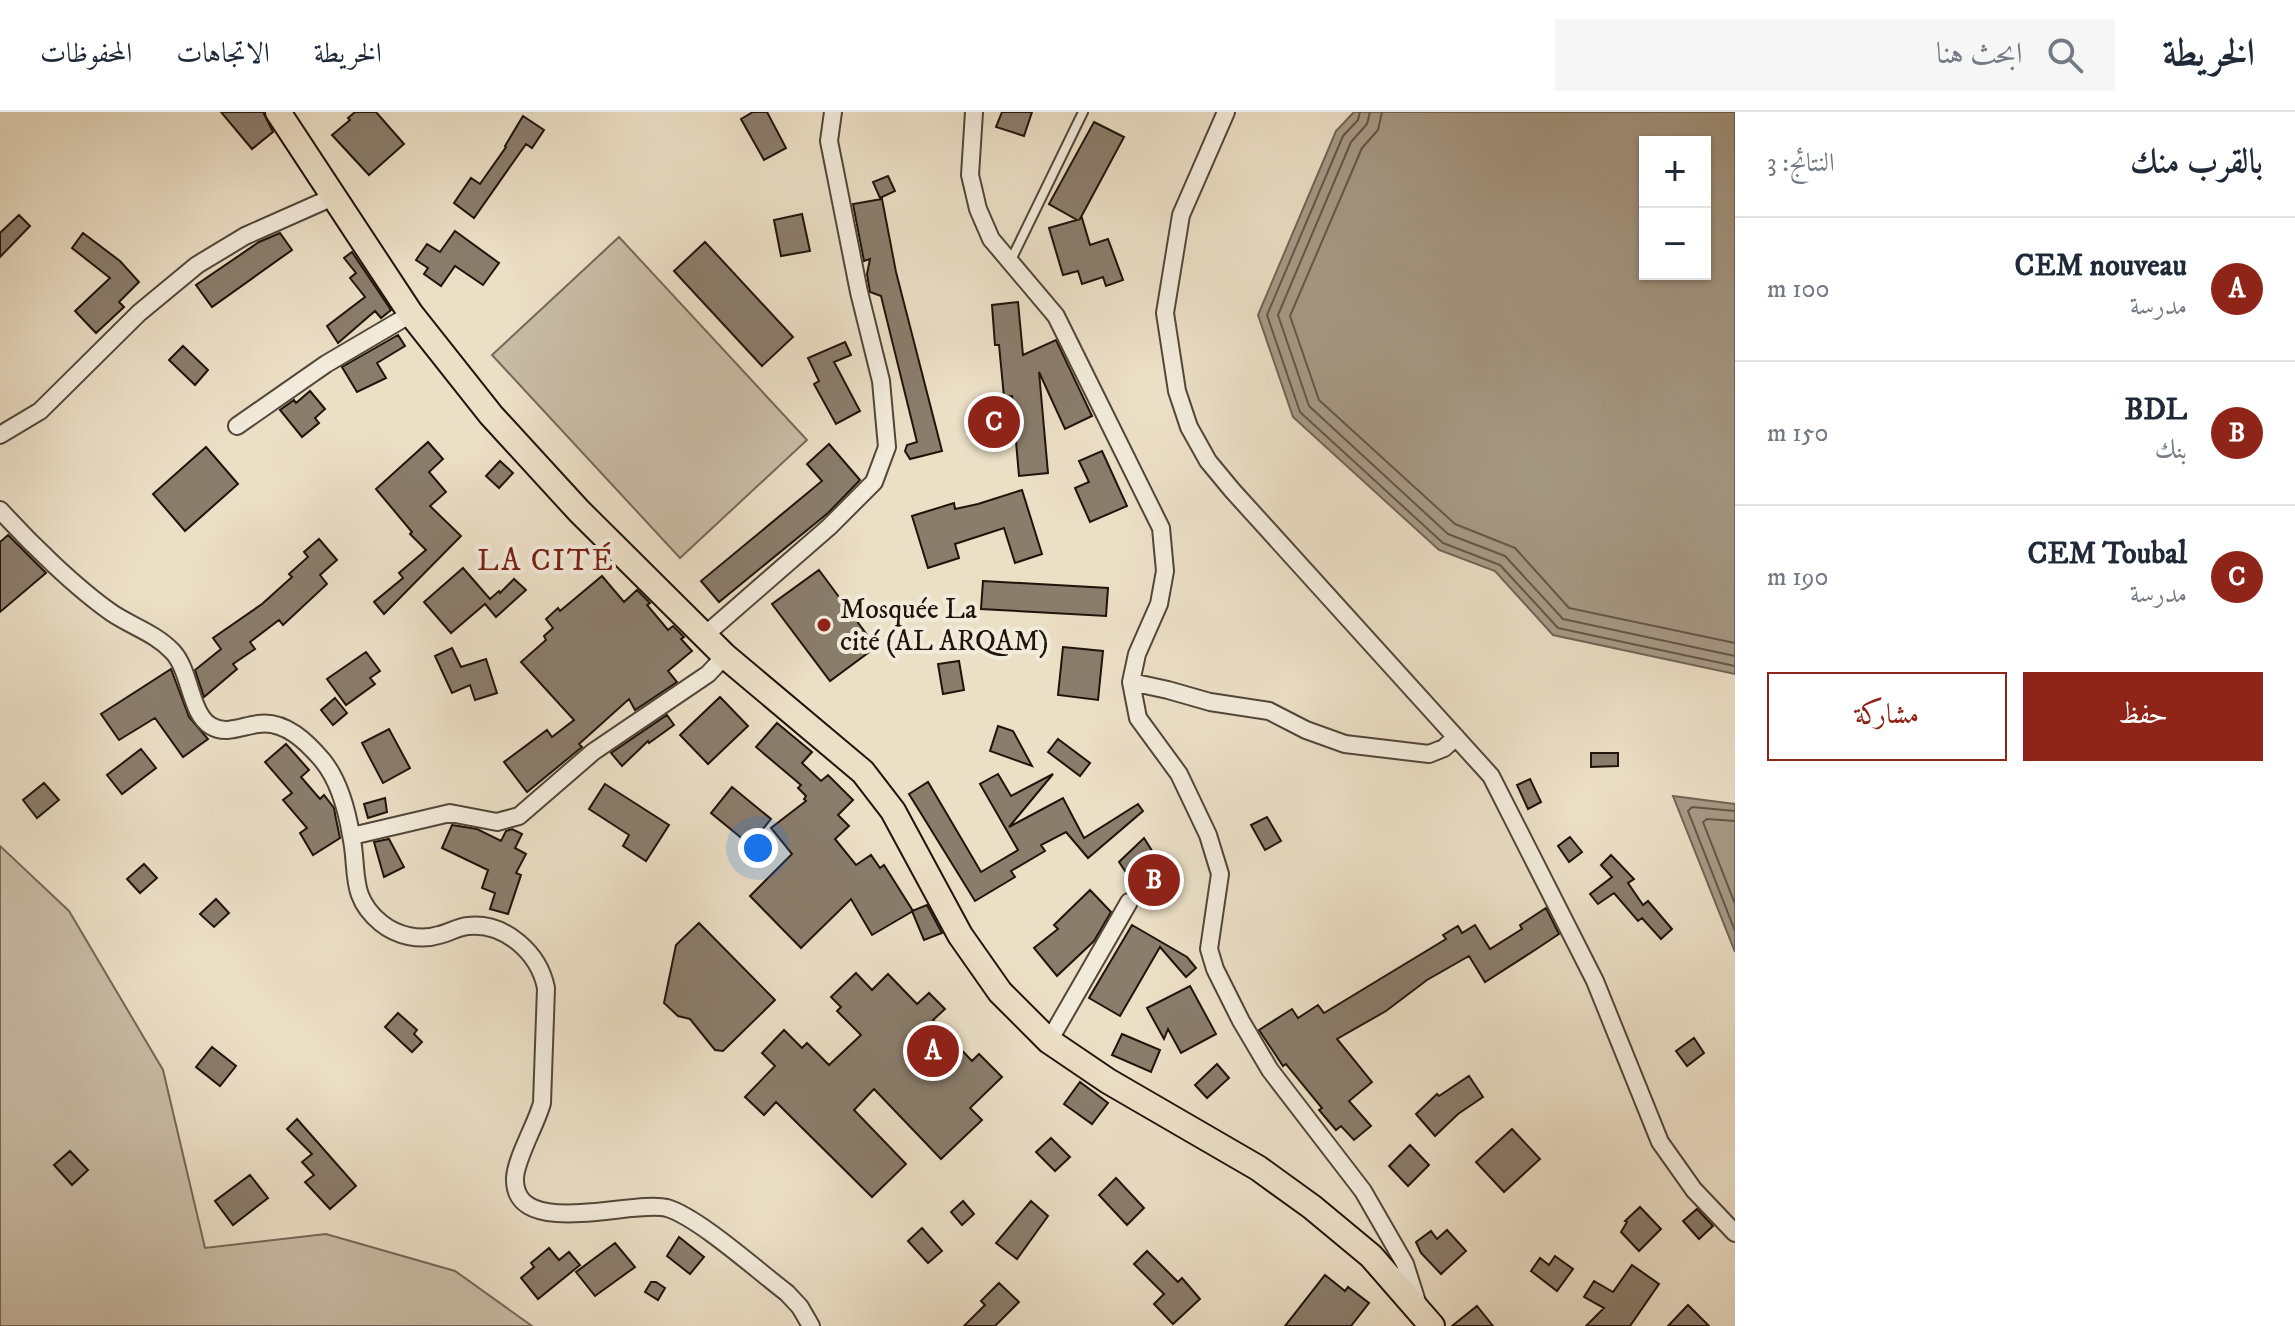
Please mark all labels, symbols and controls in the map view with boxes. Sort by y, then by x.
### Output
search box [1555,19,2115,91]
text: الخريطة [2163,30,2255,78]
icon: search [2043,33,2087,77]
text: المحفوظات [40,36,132,71]
text: الاتجاهات [176,36,270,71]
text: الخريطة [314,36,382,71]
text: ابحث هنا [1936,36,2023,73]
map controls [1639,136,1711,280]
button: + [1639,136,1711,208]
text: بالقرب منك [2130,141,2263,183]
text: النتائج: 3 [1767,147,1835,180]
button: − [1639,208,1711,280]
text: CEM nouveau [2015,248,2187,285]
text: 100 m [1767,273,1830,306]
text: A [2229,273,2245,306]
text: مدرسة [2130,290,2187,323]
pin: C [968,392,1020,452]
text: BDL [2124,392,2187,429]
text: 150 m [1767,417,1828,450]
text: B [2229,417,2245,450]
text: بنك [2155,434,2187,467]
text: CEM Toubal [2028,536,2187,573]
district label: LA CITÉ [477,542,615,580]
text: 190 m [1767,561,1829,594]
text: C [2228,561,2246,594]
text: مدرسة [2130,578,2187,611]
place label: Mosquée La cité (AL ARQAM) [840,592,1049,659]
marker: Mosquée La cité (AL ARQAM) [815,616,833,634]
button: مشاركة [1767,672,2007,761]
button: حفظ [2023,672,2263,761]
your location [738,828,778,868]
pin: B [1128,850,1180,910]
pin: A [907,1021,959,1081]

